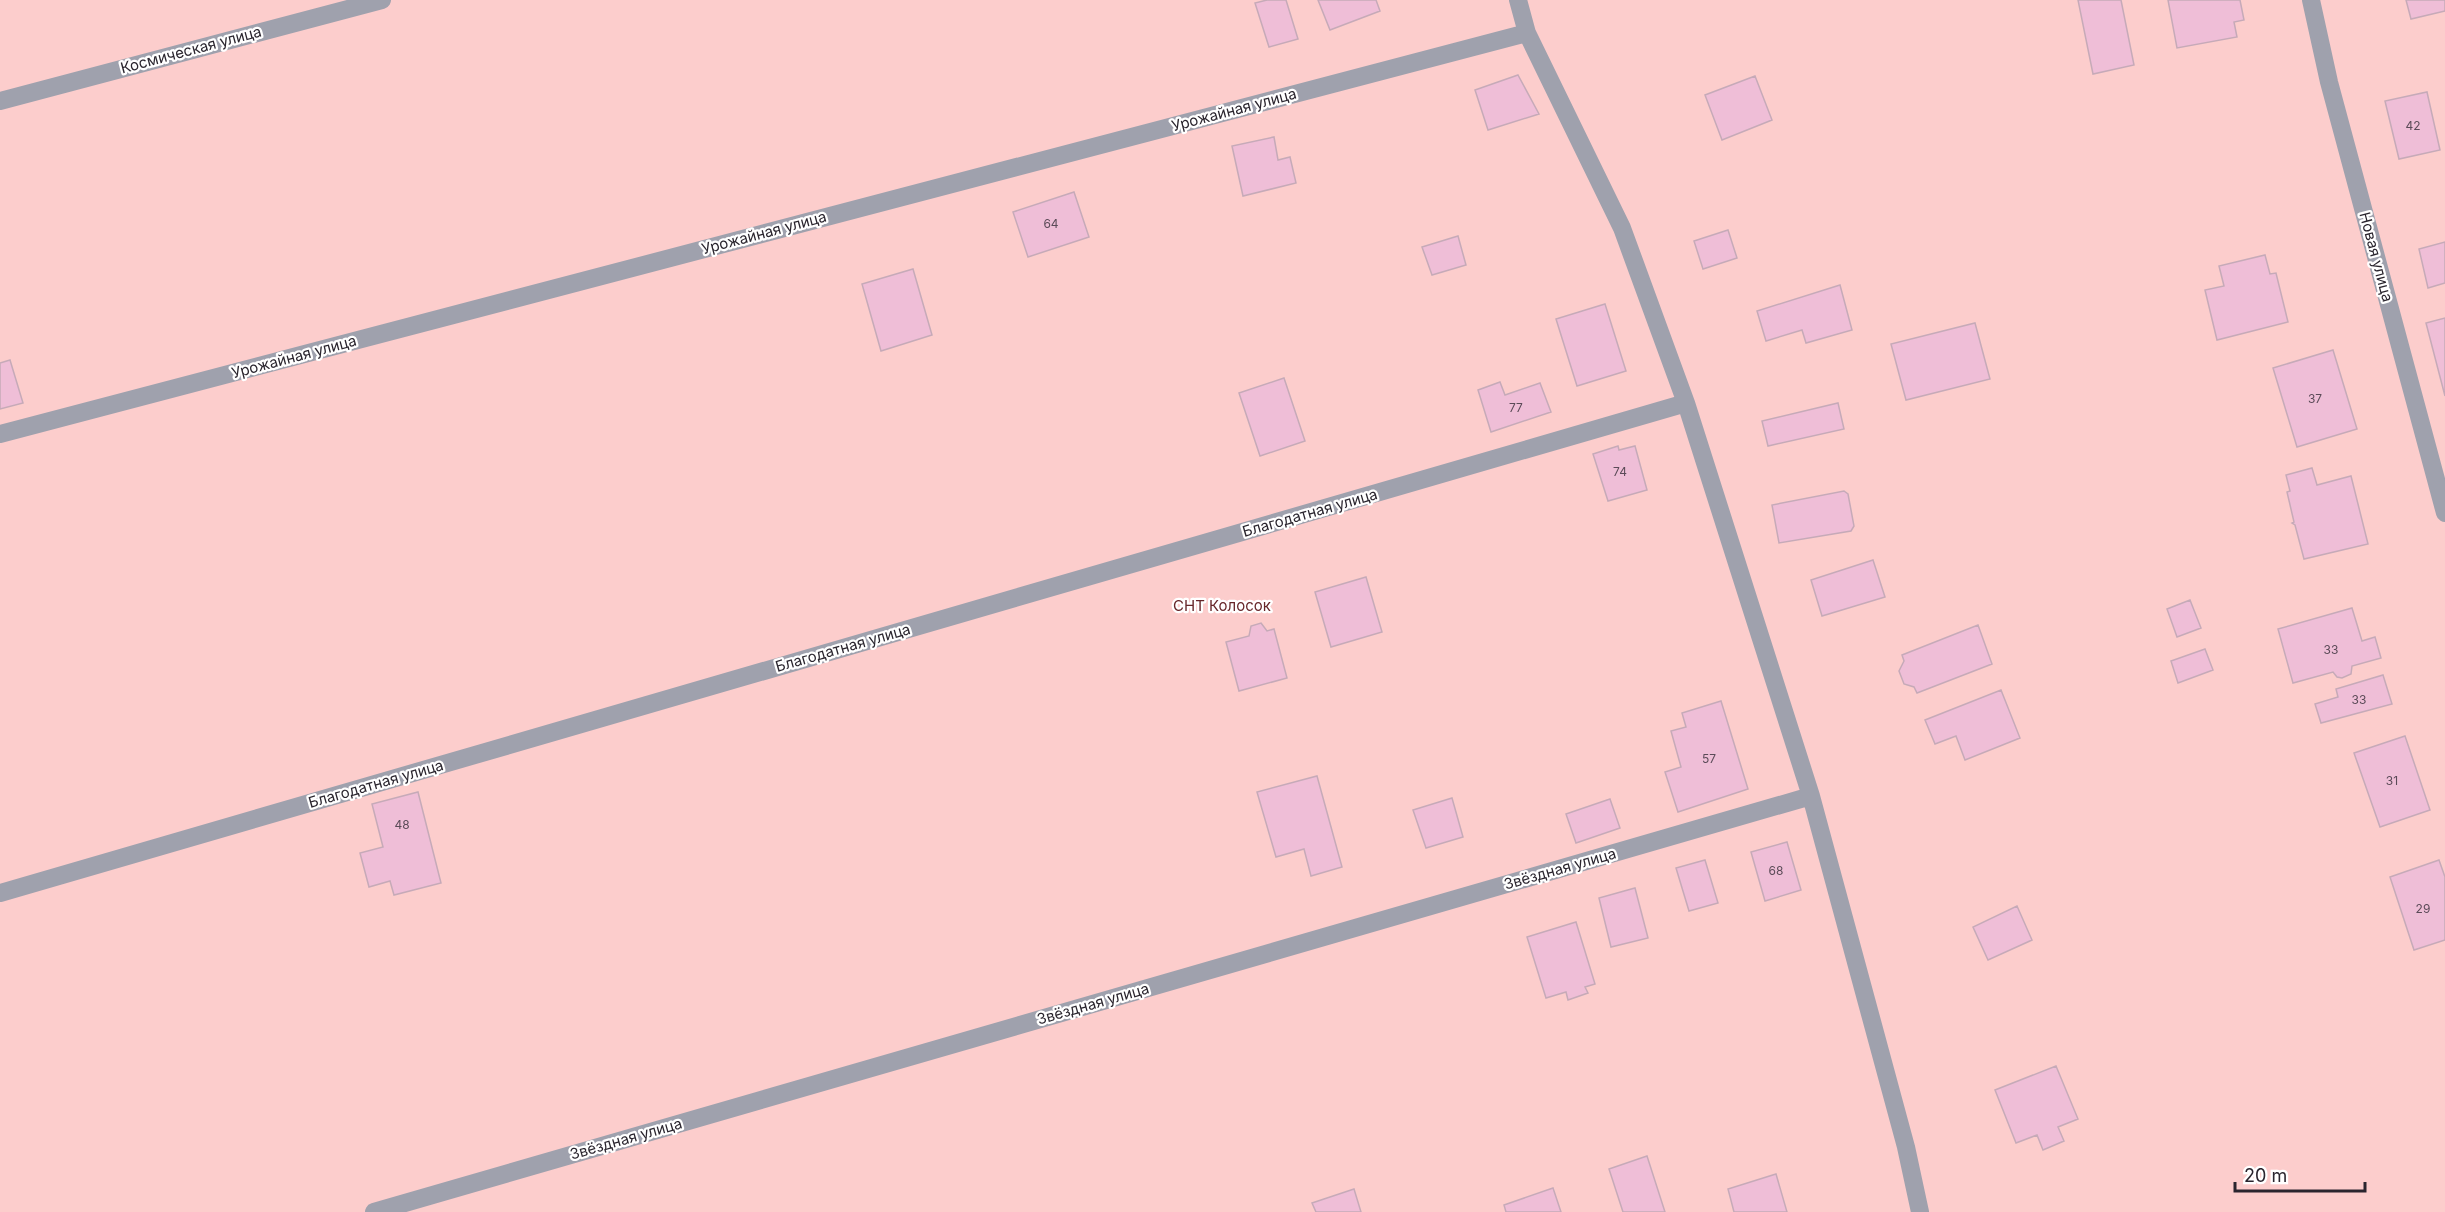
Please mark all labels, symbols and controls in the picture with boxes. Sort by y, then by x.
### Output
street label: Космическая улица [118,22,263,77]
street label: Урожайная улица [1169,84,1298,135]
house number: 42 [2405,118,2421,133]
street label: Урожайная улица [699,207,828,258]
street label: Новая улица [2355,210,2398,304]
house number: 64 [1043,216,1059,231]
street label: Урожайная улица [229,331,358,382]
house number: 37 [2308,391,2322,406]
house number: 77 [1509,400,1523,415]
house number: 74 [1613,464,1627,479]
street label: Благодатная улица [1240,484,1380,541]
park label: СНТ Колосок [1173,596,1271,615]
street label: Благодатная улица [773,619,913,676]
house number: 33 [2324,642,2338,657]
house number: 33 [2352,692,2366,707]
house number: 57 [1702,751,1716,766]
street label: Благодатная улица [306,755,446,812]
house number: 31 [2386,773,2398,788]
house number: 48 [394,817,410,832]
street label: Звёздная улица [1502,843,1618,894]
house number: 68 [1769,863,1783,878]
house number: 29 [2416,901,2430,916]
street label: Звёздная улица [1035,978,1151,1029]
street label: Звёздная улица [568,1113,684,1164]
scale bar [2235,1155,2366,1193]
text: 20 m [2244,1165,2287,1186]

